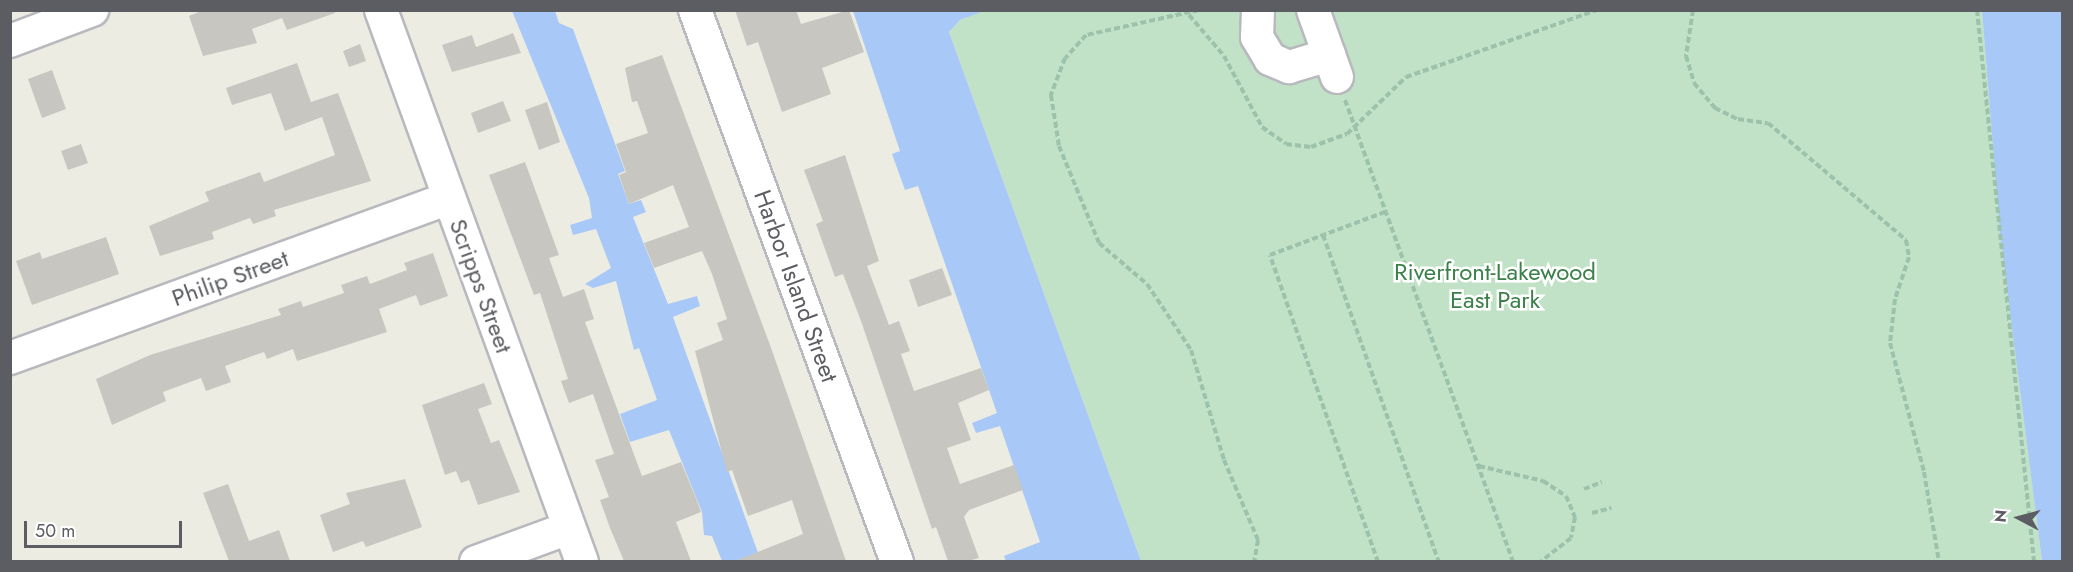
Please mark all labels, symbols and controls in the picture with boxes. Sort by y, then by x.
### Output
street label: Harbor Island Street [748,186,844,386]
street label: Scripps Street [443,215,519,357]
street label: Philip Street [168,244,292,312]
park label: Riverfront-Lakewood East Park [1394,258,1596,314]
north arrow [1989,488,2049,548]
scale bar [27,509,184,547]
text: N [1988,509,2013,524]
text: 50 m [35,518,75,544]

